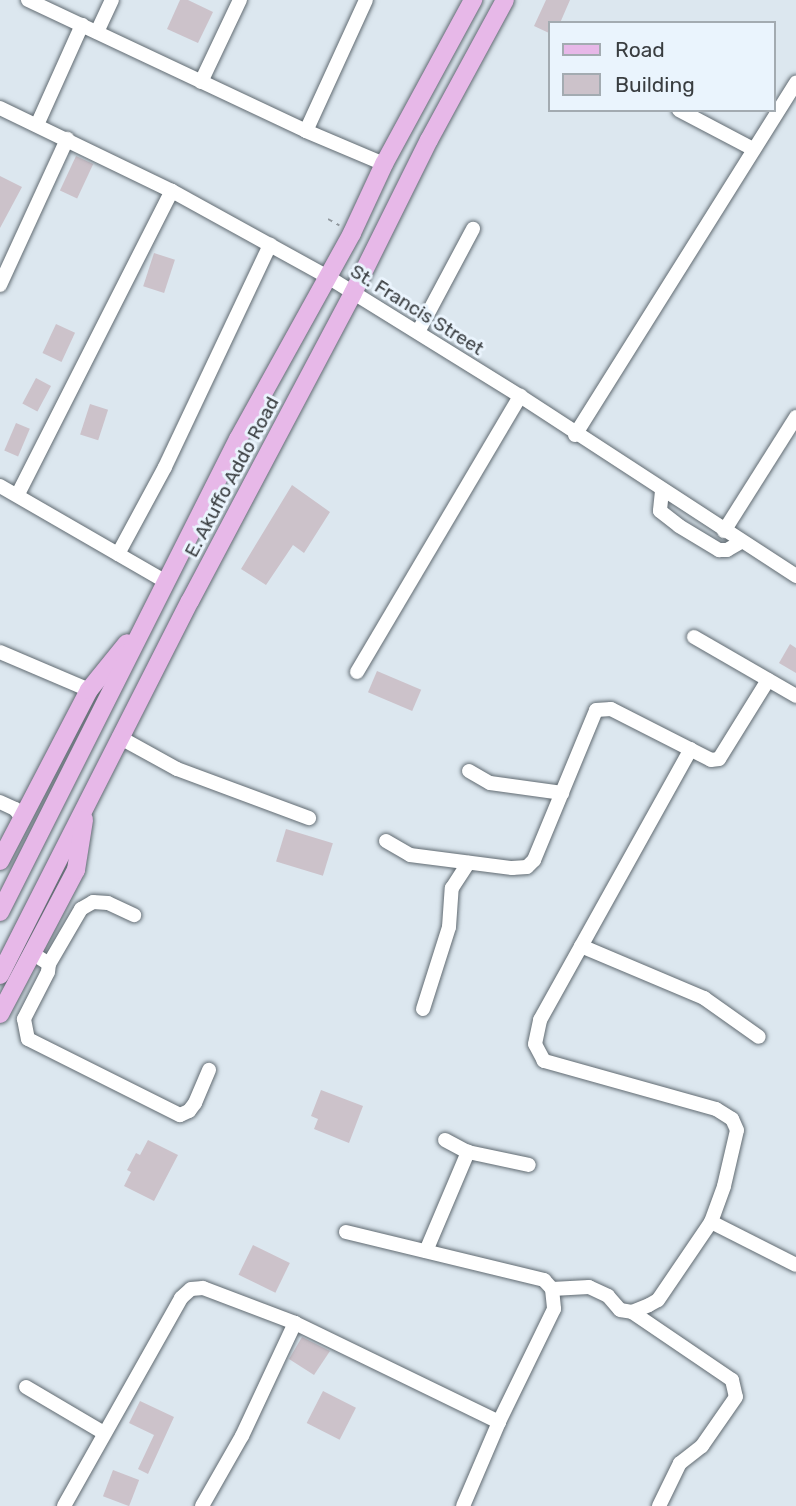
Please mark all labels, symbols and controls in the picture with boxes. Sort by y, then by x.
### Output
legend [548,21,775,112]
text: Road [615,37,665,62]
text: Building [615,72,695,97]
street label: St. Francis Street [346,260,488,360]
street label: E. Akuffo Addo Road [180,393,284,561]

